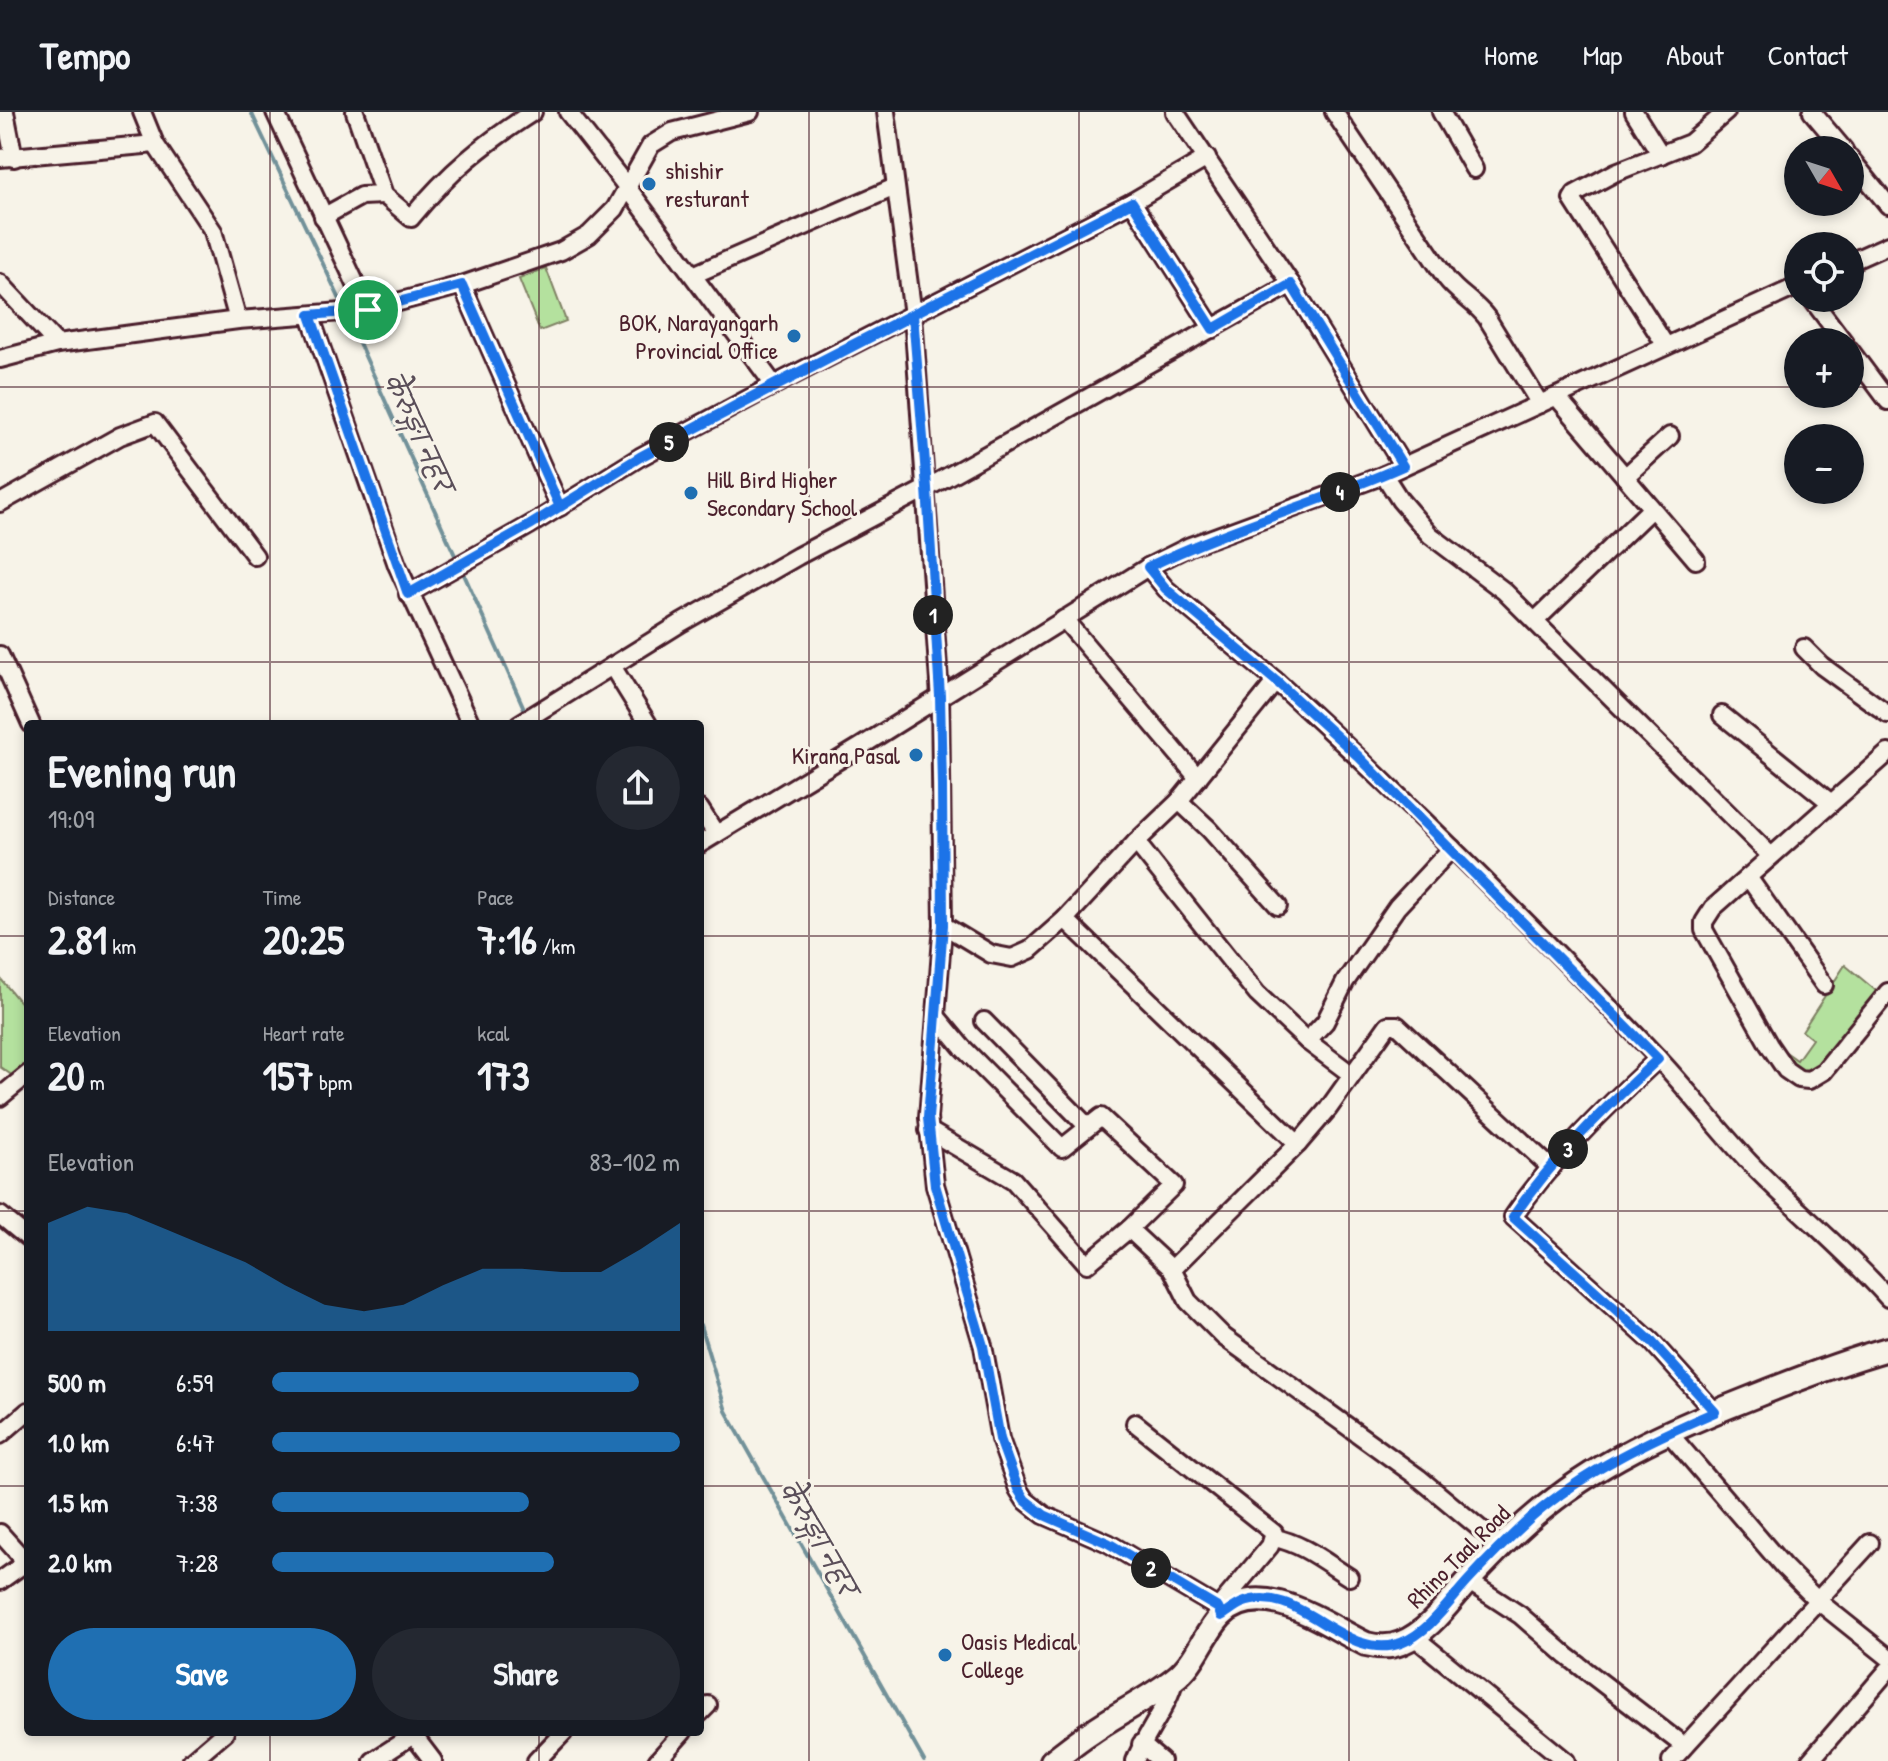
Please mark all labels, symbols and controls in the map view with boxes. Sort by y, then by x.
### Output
text: Tempo [40,29,130,81]
text: Home [1484,36,1539,74]
text: Map [1583,36,1622,74]
text: About [1666,36,1724,74]
text: Contact [1768,36,1848,74]
north arrow [1784,136,1864,216]
map controls [1784,136,1864,504]
place label: shishir resturant [665,154,749,214]
marker: shishir resturant [640,175,658,193]
button: locate [1784,232,1864,312]
pin [334,276,402,344]
icon: arrive [346,288,390,332]
place label: BOK, Narayangarh Provincial Office [619,306,778,366]
marker: BOK, Narayangarh Provincial Office [785,327,803,345]
button: + [1784,328,1864,408]
water label: केेरुङ्गा नहर [373,366,467,504]
pin: 5 [649,422,689,462]
button: − [1784,424,1864,504]
text: 5 [664,427,674,457]
place label: Hill Bird Higher Secondary School [707,463,858,523]
pin: 4 [1320,472,1360,512]
text: 4 [1336,477,1344,507]
marker: Hill Bird Higher Secondary School [682,484,700,502]
pin: 1 [913,595,953,635]
text: 1 [929,600,937,630]
place label: Kirana Pasal [792,739,901,771]
text: Evening run [48,741,236,801]
button: share [596,746,680,830]
marker: Kirana Pasal [907,746,925,764]
text: 19:09 [48,801,94,836]
text: Distance [48,882,115,912]
text: Time [263,882,302,912]
text: Pace [477,882,514,912]
text: 2.81 [48,912,107,966]
text: 20:25 [263,912,344,966]
text: 7:16 [477,912,537,966]
text: km [107,931,136,961]
text: /km [537,931,575,961]
text: Elevation [48,1018,121,1048]
text: Heart rate [263,1018,345,1048]
text: kcal [477,1018,509,1048]
text: 20 [48,1048,85,1102]
text: 157 [263,1048,314,1102]
text: 173 [477,1048,530,1102]
text: m [85,1067,105,1097]
text: bpm [314,1067,352,1097]
pin: 3 [1548,1129,1588,1169]
text: 3 [1563,1134,1573,1164]
text: Elevation [48,1144,134,1179]
text: 83–102 m [589,1144,680,1179]
text: 500 m [48,1365,106,1400]
text: 6:59 [176,1365,213,1400]
text: 1.0 km [48,1425,109,1460]
text: 6:47 [176,1425,215,1460]
water label: केेरुङ्गा नहर [769,1472,872,1609]
text: 1.5 km [48,1485,108,1520]
text: 7:38 [176,1485,218,1520]
street label: Rhino Taal Road [1399,1497,1517,1615]
text: 2.0 km [48,1545,112,1580]
text: 7:28 [176,1545,218,1580]
pin: 2 [1131,1548,1171,1588]
text: 2 [1146,1553,1156,1583]
place label: Oasis Medical College [961,1625,1077,1685]
button: Save [48,1628,356,1720]
button: Share [372,1628,680,1720]
marker: Oasis Medical College [936,1646,954,1664]

